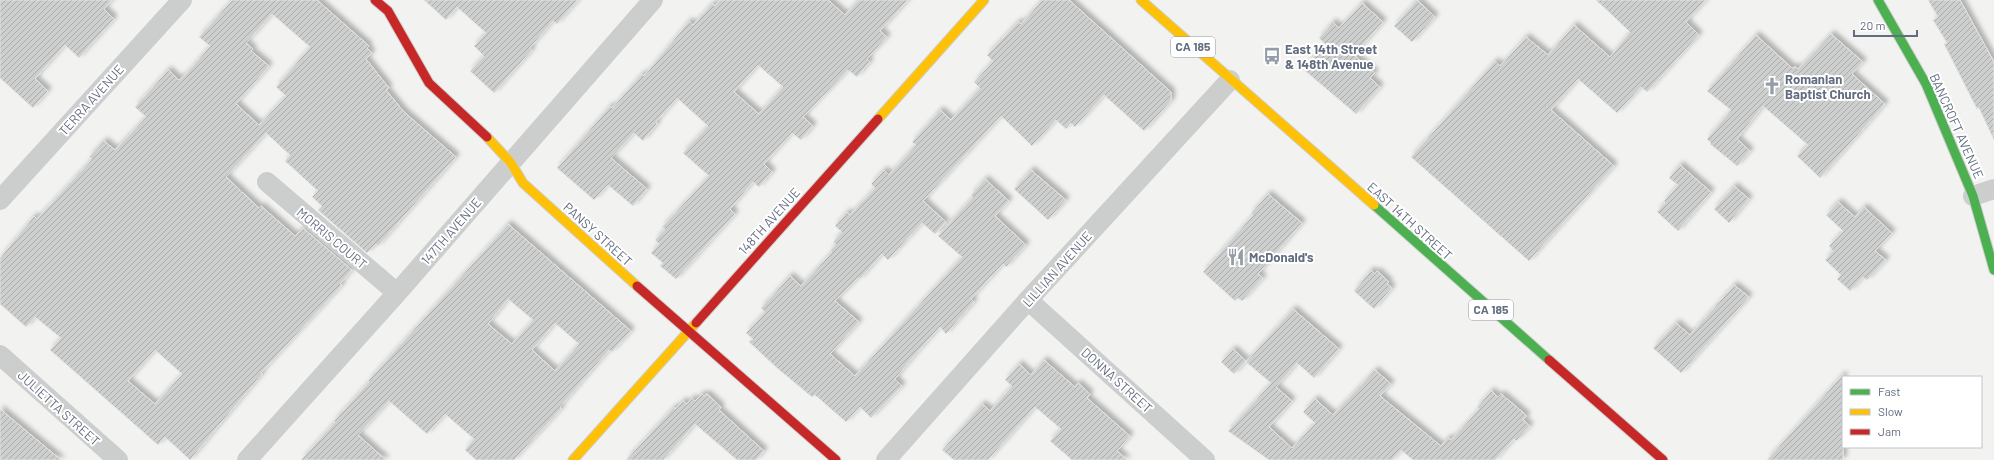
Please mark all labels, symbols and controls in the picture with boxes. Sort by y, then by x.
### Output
scale bar [1854,12,1917,38]
text: 20 m [1860,18,1886,32]
road number: CA 185 [1171,37,1215,57]
place label: East 14th Street & 148th Avenue [1285,41,1377,72]
bus stop icon: East 14th Street & 148th Avenue [1262,46,1282,66]
street label: TERRA AVENUE [55,61,127,139]
place label: Romanian Baptist Church [1785,71,1871,102]
street label: BANCROFT AVENUE [1927,71,1987,181]
church icon: Romanian Baptist Church [1762,76,1782,96]
street label: EAST 14TH STREET [1364,179,1456,263]
street label: 148TH AVENUE [735,184,803,258]
street label: 147TH AVENUE [418,194,485,268]
street label: PANSY STREET [560,199,636,269]
street label: MORRIS COURT [294,204,370,272]
street label: LILLIAN AVENUE [1019,228,1095,310]
restaurant icon: McDonald's [1226,247,1246,267]
place label: McDonald's [1249,249,1314,265]
road number: CA 185 [1469,300,1513,320]
street label: DONNA STREET [1078,344,1156,416]
street label: JULIETTA STREET [15,367,103,449]
legend [1842,376,1982,448]
text: Fast [1878,384,1901,398]
text: Slow [1878,404,1903,418]
text: Jam [1878,424,1901,438]

